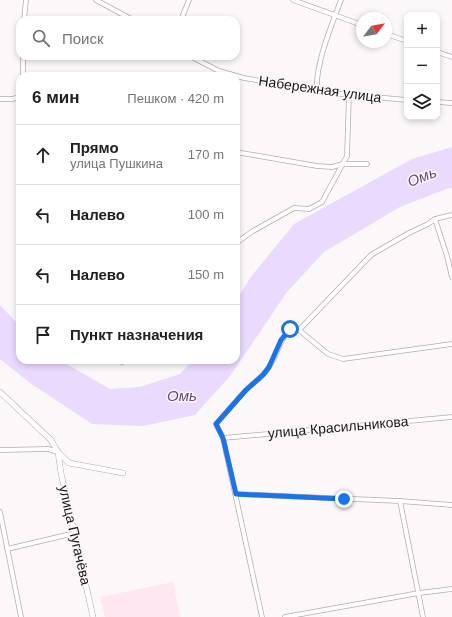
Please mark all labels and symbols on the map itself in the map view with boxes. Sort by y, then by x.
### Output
north arrow [356,12,392,48]
street label: Набережная улица [258,72,383,106]
water label: Омь [405,163,439,190]
route start [281,320,299,338]
water label: Омь [167,387,197,404]
street label: улица Красильникова [267,413,409,441]
street label: улица Пугачёва [56,484,94,587]
route end [335,490,353,508]

